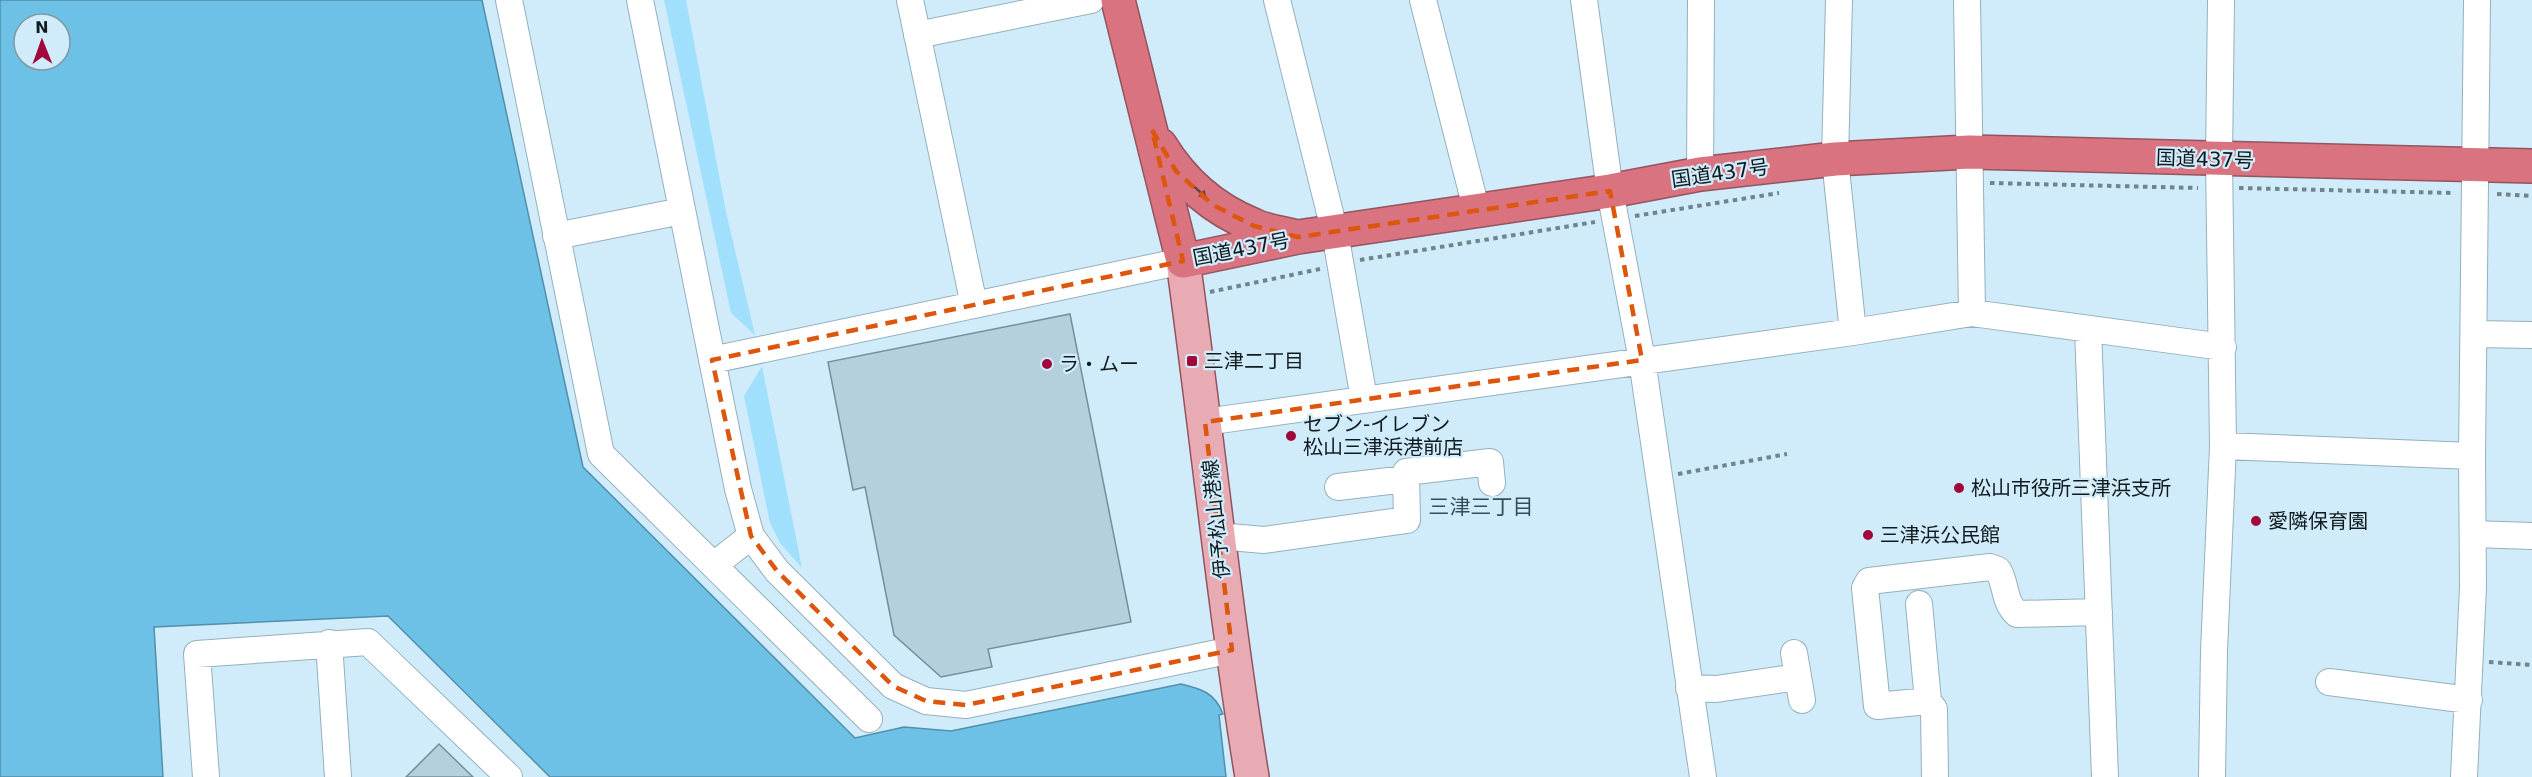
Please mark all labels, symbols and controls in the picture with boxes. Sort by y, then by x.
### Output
north arrow [12,12,72,72]
text: N [35,18,49,37]
street label: 国道437号 [2156,145,2254,173]
street label: 国道437号 [1670,154,1770,192]
one-way arrow [1192,185,1207,198]
street label: 国道437号 [1191,228,1291,270]
place label: 三津二丁目 [1204,349,1304,373]
place label: ラ・ムー [1059,352,1139,376]
marker: 三津二丁目 [1185,354,1199,368]
marker: ラ・ムー [1040,357,1054,371]
place label: セブン-イレブン 松山三津浜港前店 [1303,412,1463,459]
marker: セブン-イレブン 松山三津浜港前店 [1284,429,1298,443]
street label: 伊予松山港線 [1198,458,1234,580]
place label: 松山市役所三津浜支所 [1971,476,2171,500]
marker: 松山市役所三津浜支所 [1952,481,1966,495]
district label: 三津三丁目 [1429,495,1534,519]
place label: 愛隣保育園 [2268,509,2368,533]
marker: 愛隣保育園 [2249,514,2263,528]
place label: 三津浜公民館 [1880,523,2000,547]
marker: 三津浜公民館 [1861,528,1875,542]

